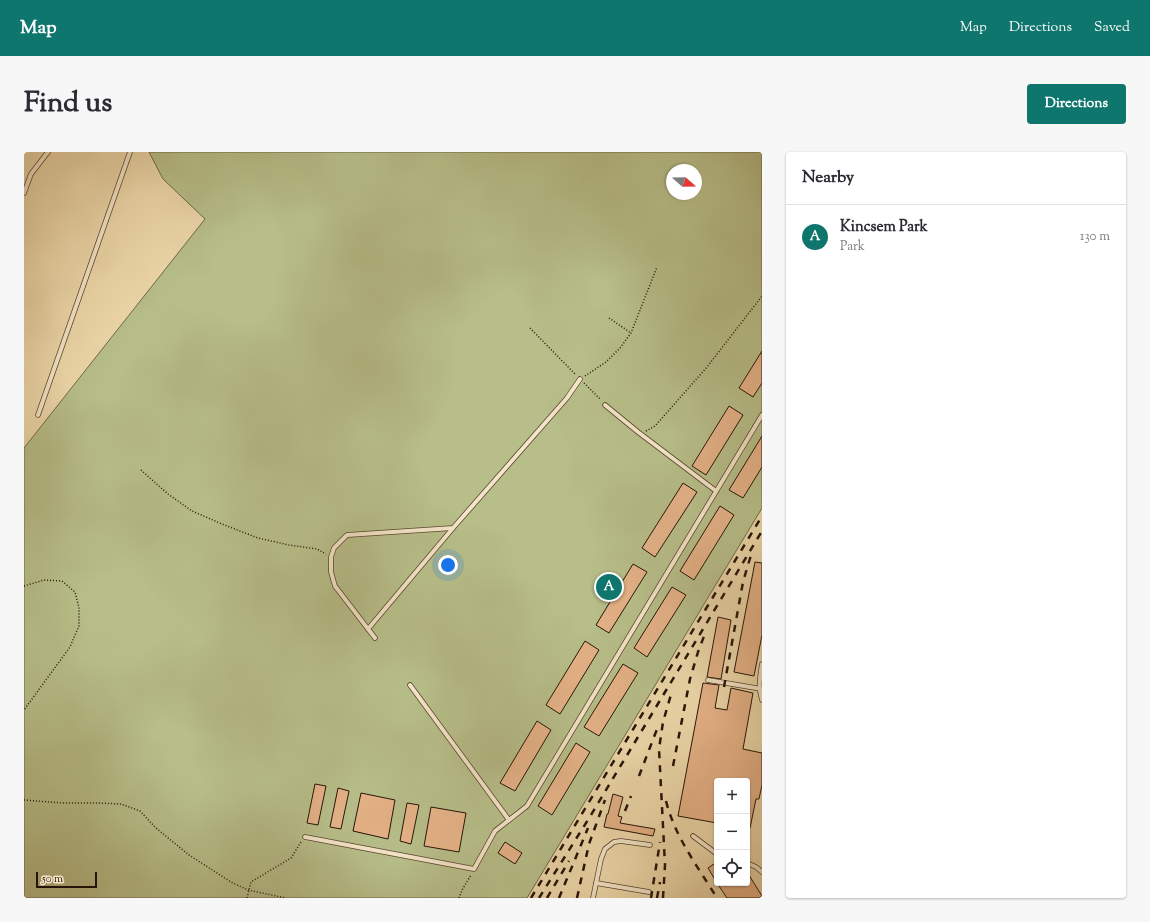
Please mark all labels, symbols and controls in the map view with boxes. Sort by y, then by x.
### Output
text: Map [20,15,57,42]
text: Map [960,18,987,38]
text: Directions [1009,18,1072,38]
text: Saved [1094,18,1130,38]
text: Find us [24,84,112,124]
button: Directions [1027,84,1126,124]
north arrow [666,164,702,200]
text: Nearby [802,166,854,190]
text: Kincsem Park [840,217,928,238]
text: A [810,228,820,246]
text: 130 m [1080,228,1110,246]
text: Park [840,238,865,256]
your location [438,555,458,575]
pin: A [596,572,622,602]
map controls [714,778,750,886]
button: + [714,778,750,814]
button: − [714,814,750,850]
button: locate [714,850,750,886]
scale bar [36,870,97,889]
text: 50 m [42,871,63,887]

